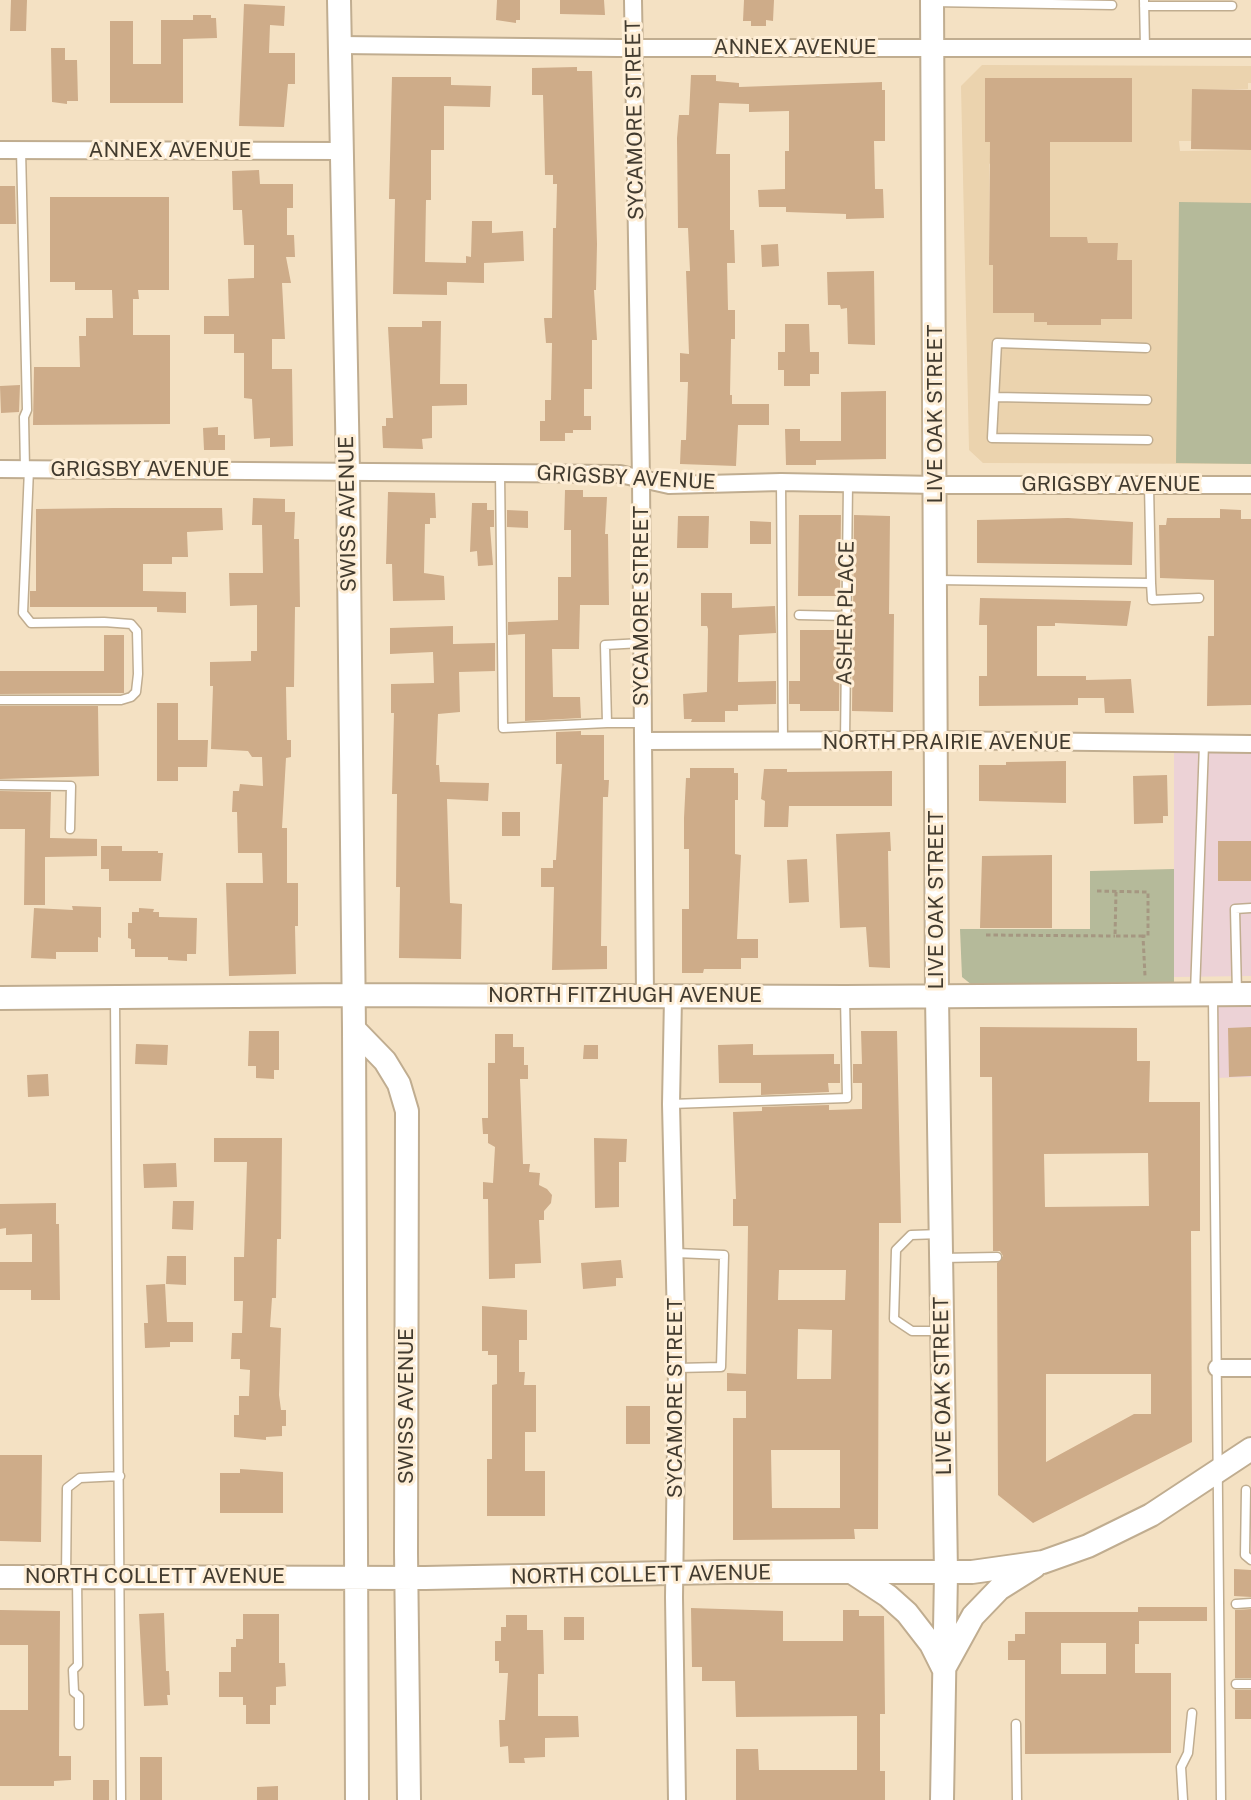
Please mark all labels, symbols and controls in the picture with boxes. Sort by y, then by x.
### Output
street label: SYCAMORE STREET [621,20,649,220]
street label: ANNEX AVENUE [714,35,876,61]
street label: ANNEX AVENUE [89,138,251,164]
street label: LIVE OAK STREET [923,325,949,503]
street label: SWISS AVENUE [334,436,362,592]
street label: GRIGSBY AVENUE [50,457,230,483]
street label: GRIGSBY AVENUE [536,461,716,495]
street label: GRIGSBY AVENUE [1021,472,1201,498]
street label: SYCAMORE STREET [629,506,655,706]
street label: ASHER PLACE [832,540,860,686]
street label: NORTH PRAIRIE AVENUE [823,730,1071,756]
street label: LIVE OAK STREET [924,811,950,989]
street label: NORTH FITZHUGH AVENUE [488,983,762,1009]
street label: LIVE OAK STREET [929,1296,957,1476]
street label: SYCAMORE STREET [663,1298,689,1498]
street label: SWISS AVENUE [394,1328,420,1484]
street label: NORTH COLLETT AVENUE [511,1560,771,1590]
street label: NORTH COLLETT AVENUE [25,1564,285,1590]

